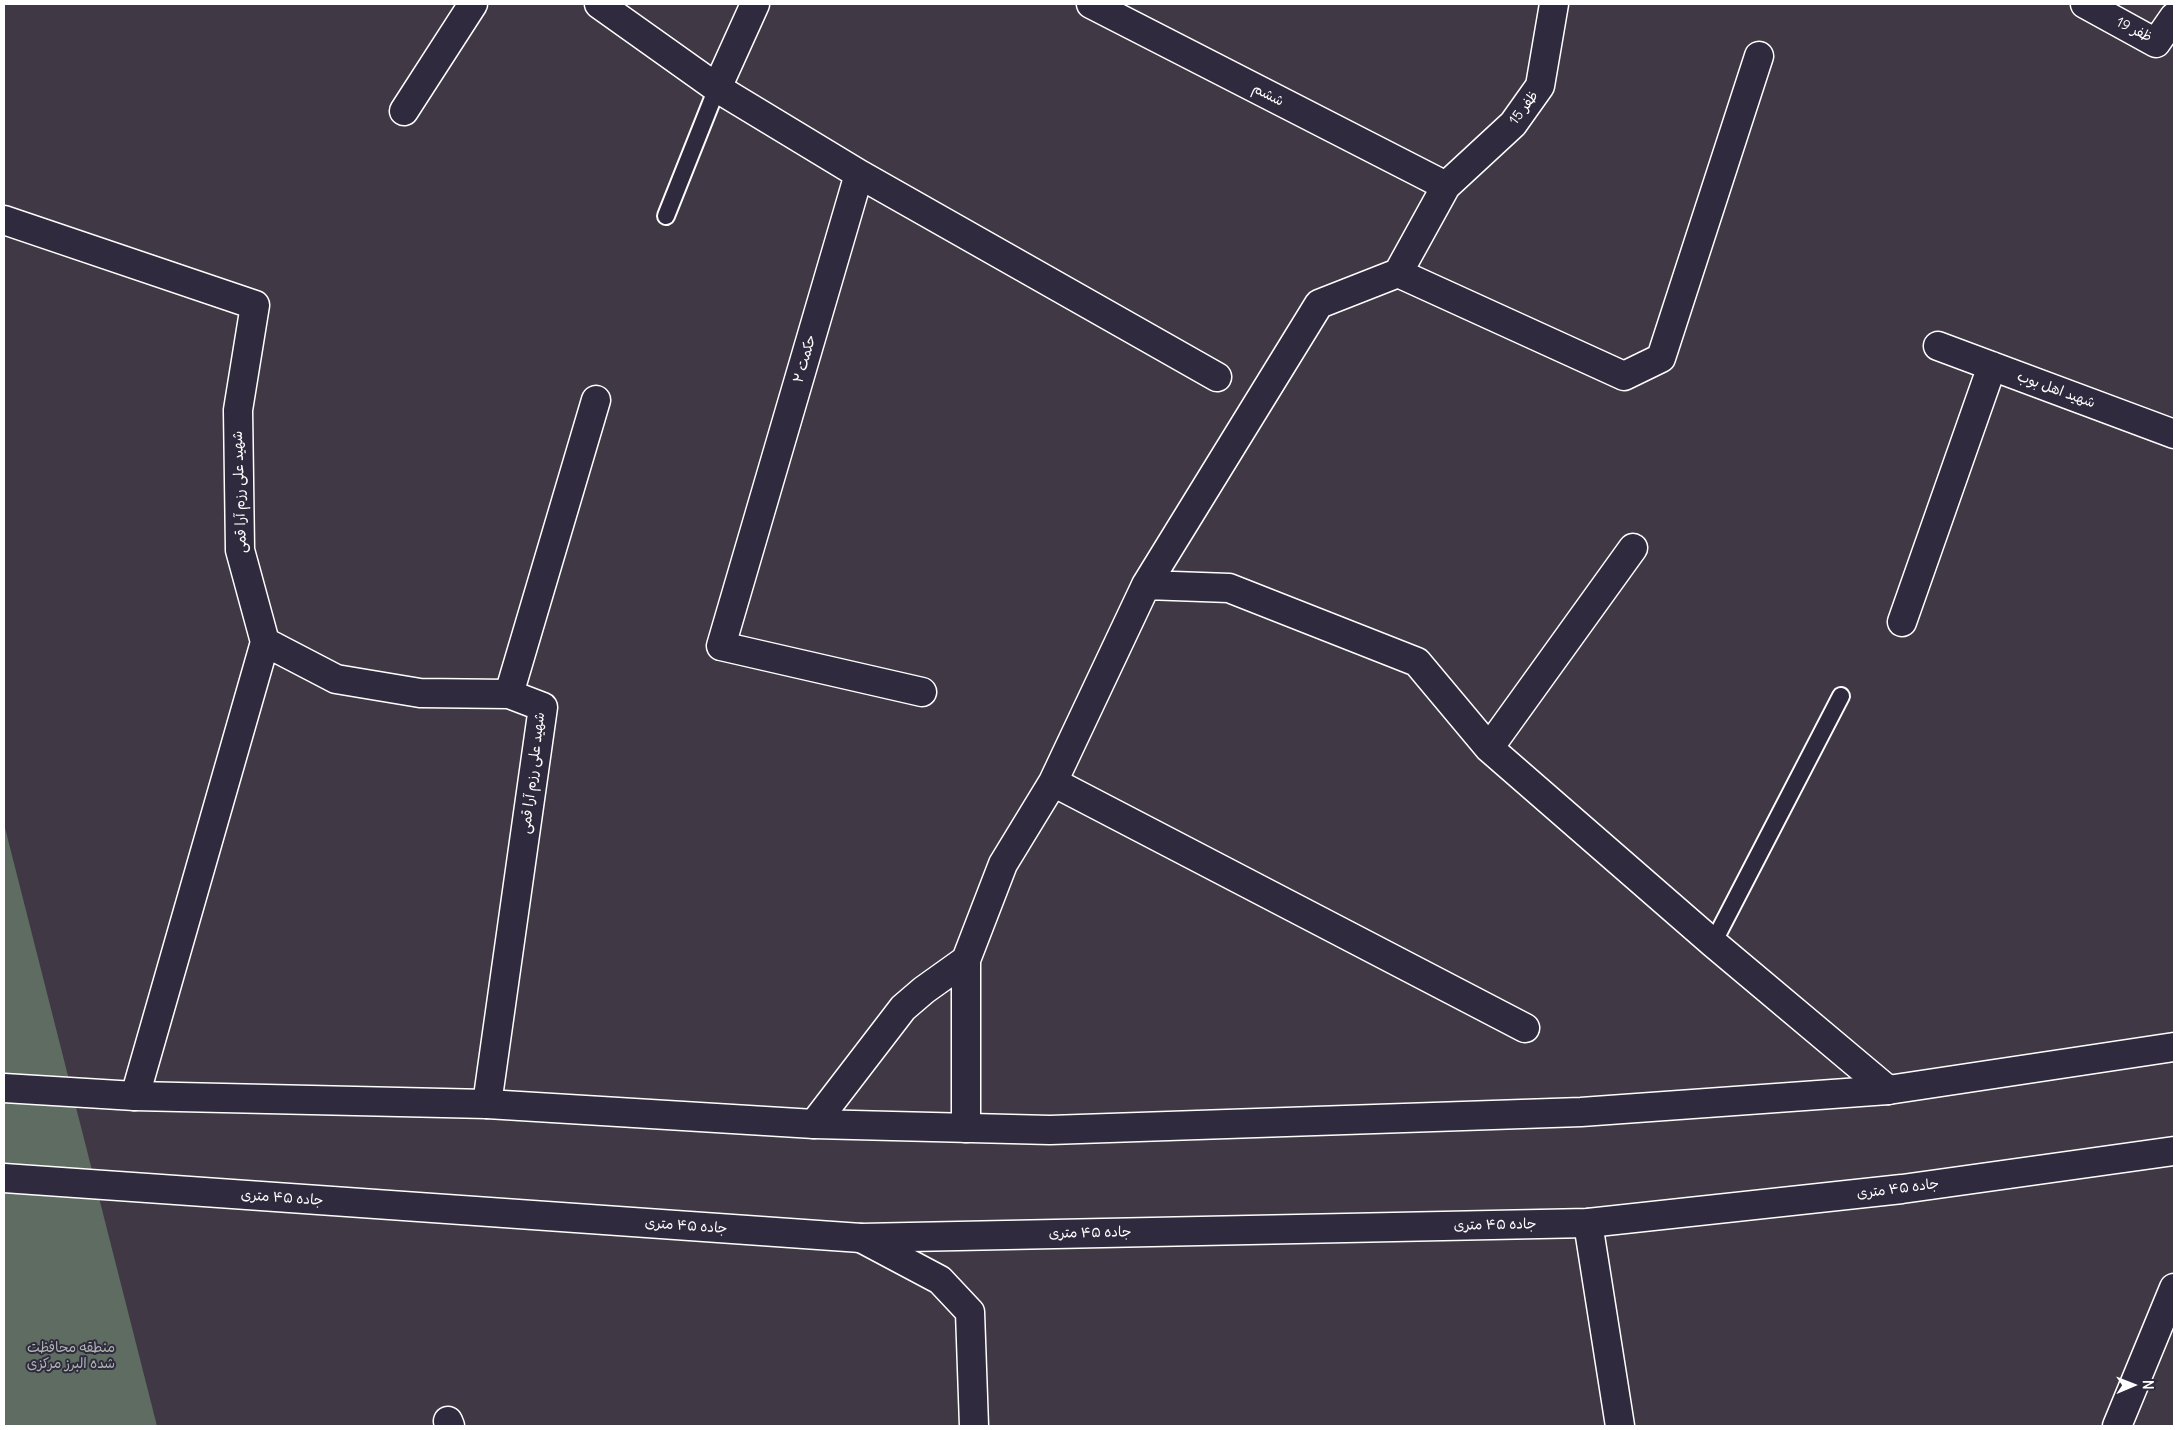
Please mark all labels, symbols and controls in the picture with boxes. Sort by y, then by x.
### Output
street label: ظفر 19 [2113,14,2155,46]
street label: ششم [1249,80,1287,110]
street label: ظفر 15 [1506,88,1542,128]
street label: حکمت ۲ [790,333,820,385]
street label: شهید اهل بوب [2015,368,2097,412]
street label: شهید علی رزم آرا قمی [229,430,251,554]
street label: شهید علی رزم آرا قمی [517,711,549,835]
street label: جاده ۴۵ متری [1856,1176,1940,1202]
street label: جاده ۴۵ متری [240,1187,324,1209]
street label: جاده ۴۵ متری [644,1215,728,1237]
street label: جاده ۴۵ متری [1453,1216,1537,1234]
street label: جاده ۴۵ متری [1048,1224,1132,1242]
park label: منطقه محافظت شده البرز مرکزی [27,1340,115,1372]
north arrow [2108,1360,2158,1410]
text: N [2139,1380,2157,1390]

